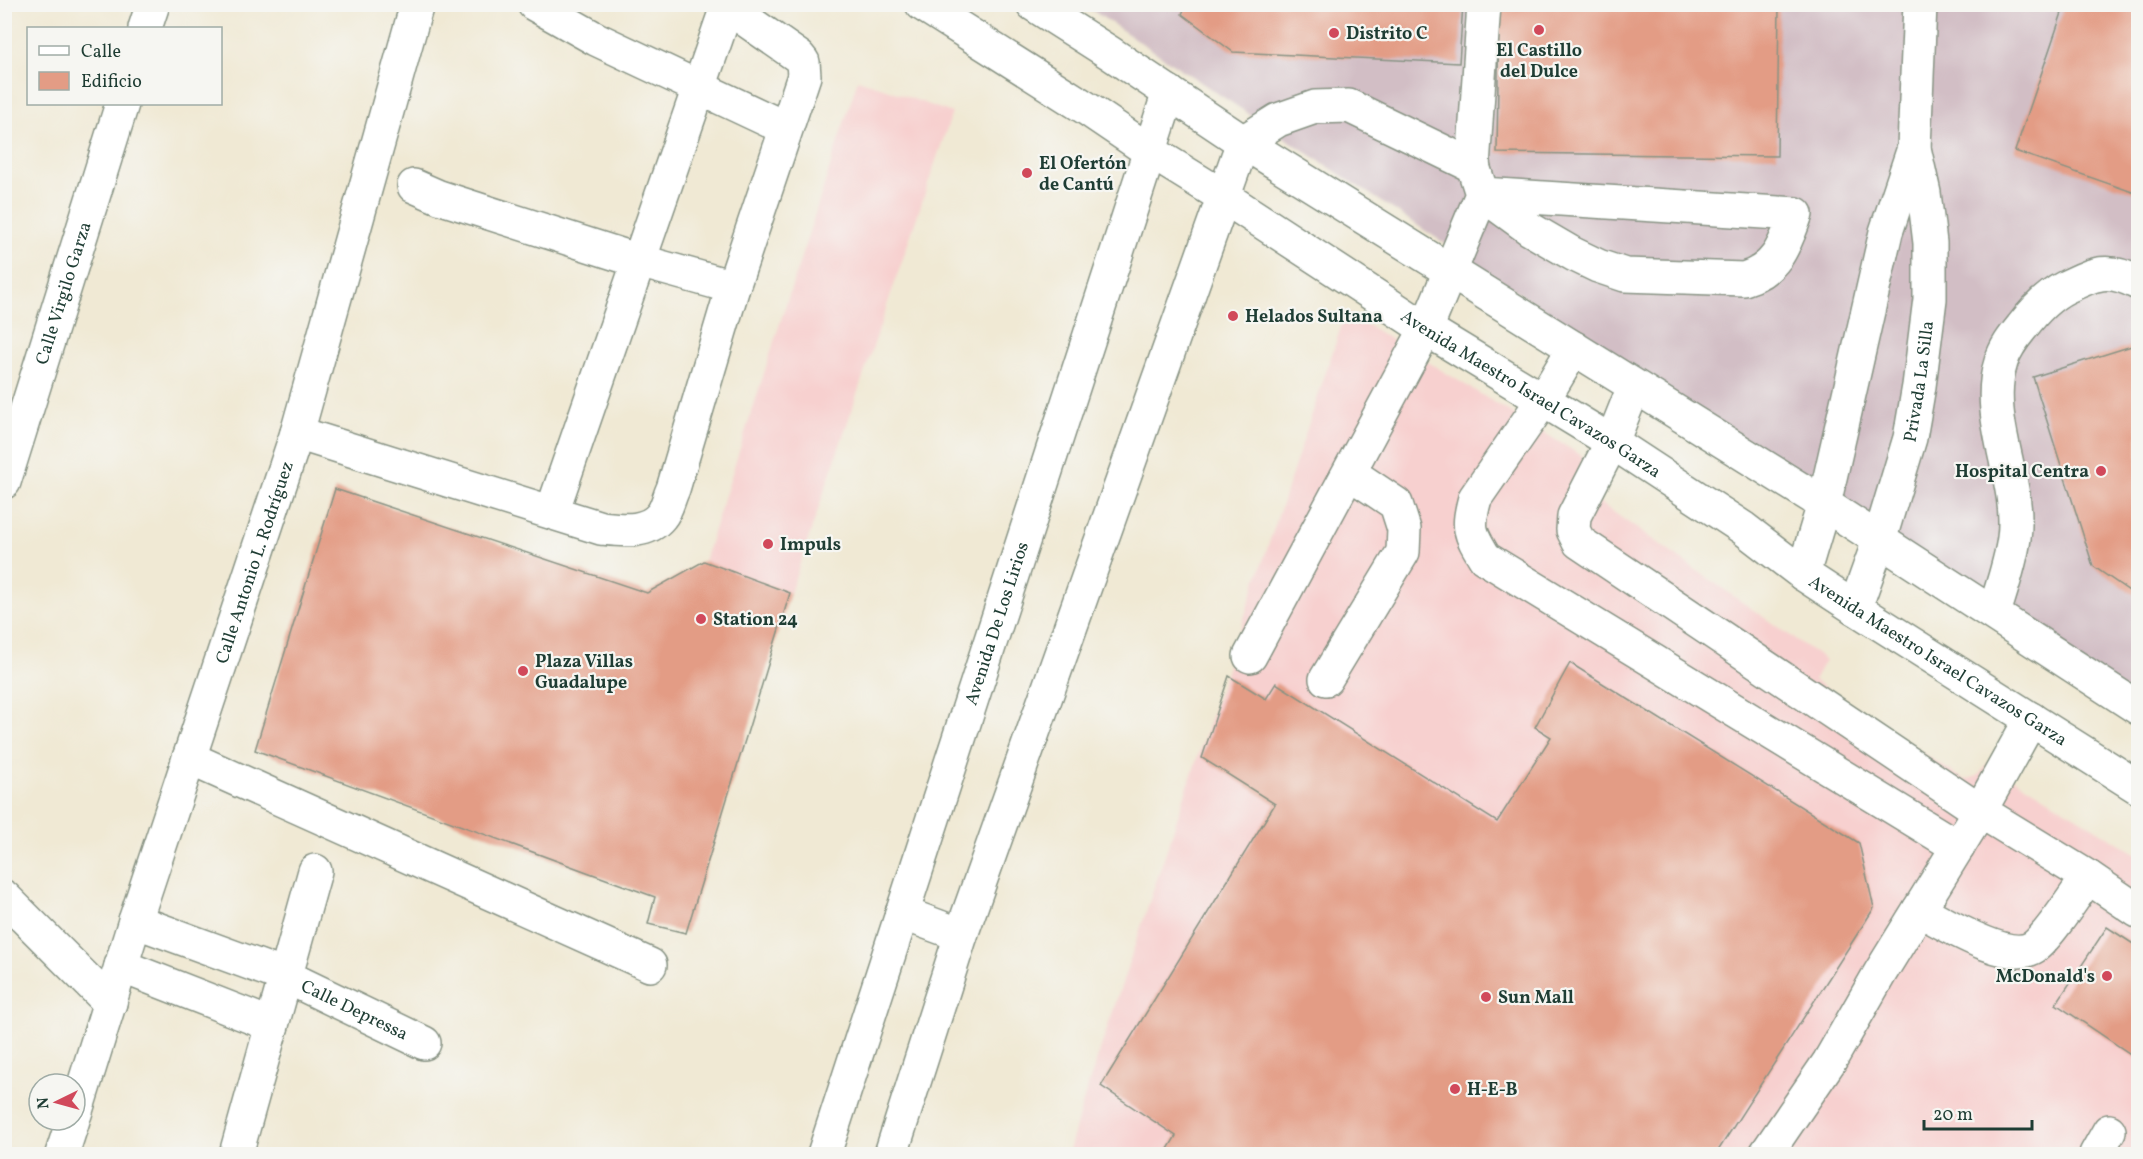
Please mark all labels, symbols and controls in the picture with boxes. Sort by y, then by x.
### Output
place label: Distrito C [1346,22,1428,47]
marker: El Castillo del Dulce [1532,23,1546,37]
marker: Distrito C [1327,26,1341,40]
legend [27,27,222,105]
place label: El Castillo del Dulce [1496,39,1582,85]
text: Calle [81,40,121,65]
text: Edificio [81,70,142,95]
place label: El Ofertón de Cantú [1039,152,1127,198]
marker: El Ofertón de Cantú [1020,166,1034,180]
street label: Calle Virgilo Garza [30,219,98,368]
place label: Helados Sultana [1245,305,1383,330]
street label: Avenida Maestro Israel Cavazos Garza [1395,305,1665,485]
marker: Helados Sultana [1226,309,1240,323]
street label: Privada La Silla [1898,319,1941,444]
street label: Calle Antonio L. Rodríguez [210,458,301,667]
place label: Hospital Centra [1955,460,2089,485]
marker: Hospital Centra [2094,464,2108,478]
place label: Impuls [780,533,841,558]
marker: Impuls [761,537,775,551]
street label: Avenida De Los Lirios [960,539,1036,709]
street label: Avenida Maestro Israel Cavazos Garza [1803,570,2071,753]
place label: Station 24 [713,608,798,633]
marker: Station 24 [694,612,708,626]
place label: Plaza Villas Guadalupe [535,650,633,696]
marker: Plaza Villas Guadalupe [516,664,530,678]
place label: McDonald's [1996,965,2095,990]
marker: McDonald's [2100,969,2114,983]
street label: Calle Depressa [296,974,412,1047]
place label: Sun Mall [1498,986,1574,1011]
marker: Sun Mall [1479,990,1493,1004]
north arrow [27,1072,87,1132]
place label: H-E-B [1467,1078,1518,1103]
marker: H-E-B [1448,1082,1462,1096]
scale bar [1924,1093,2032,1131]
text: N [33,1096,56,1110]
text: 20 m [1933,1103,1973,1128]

